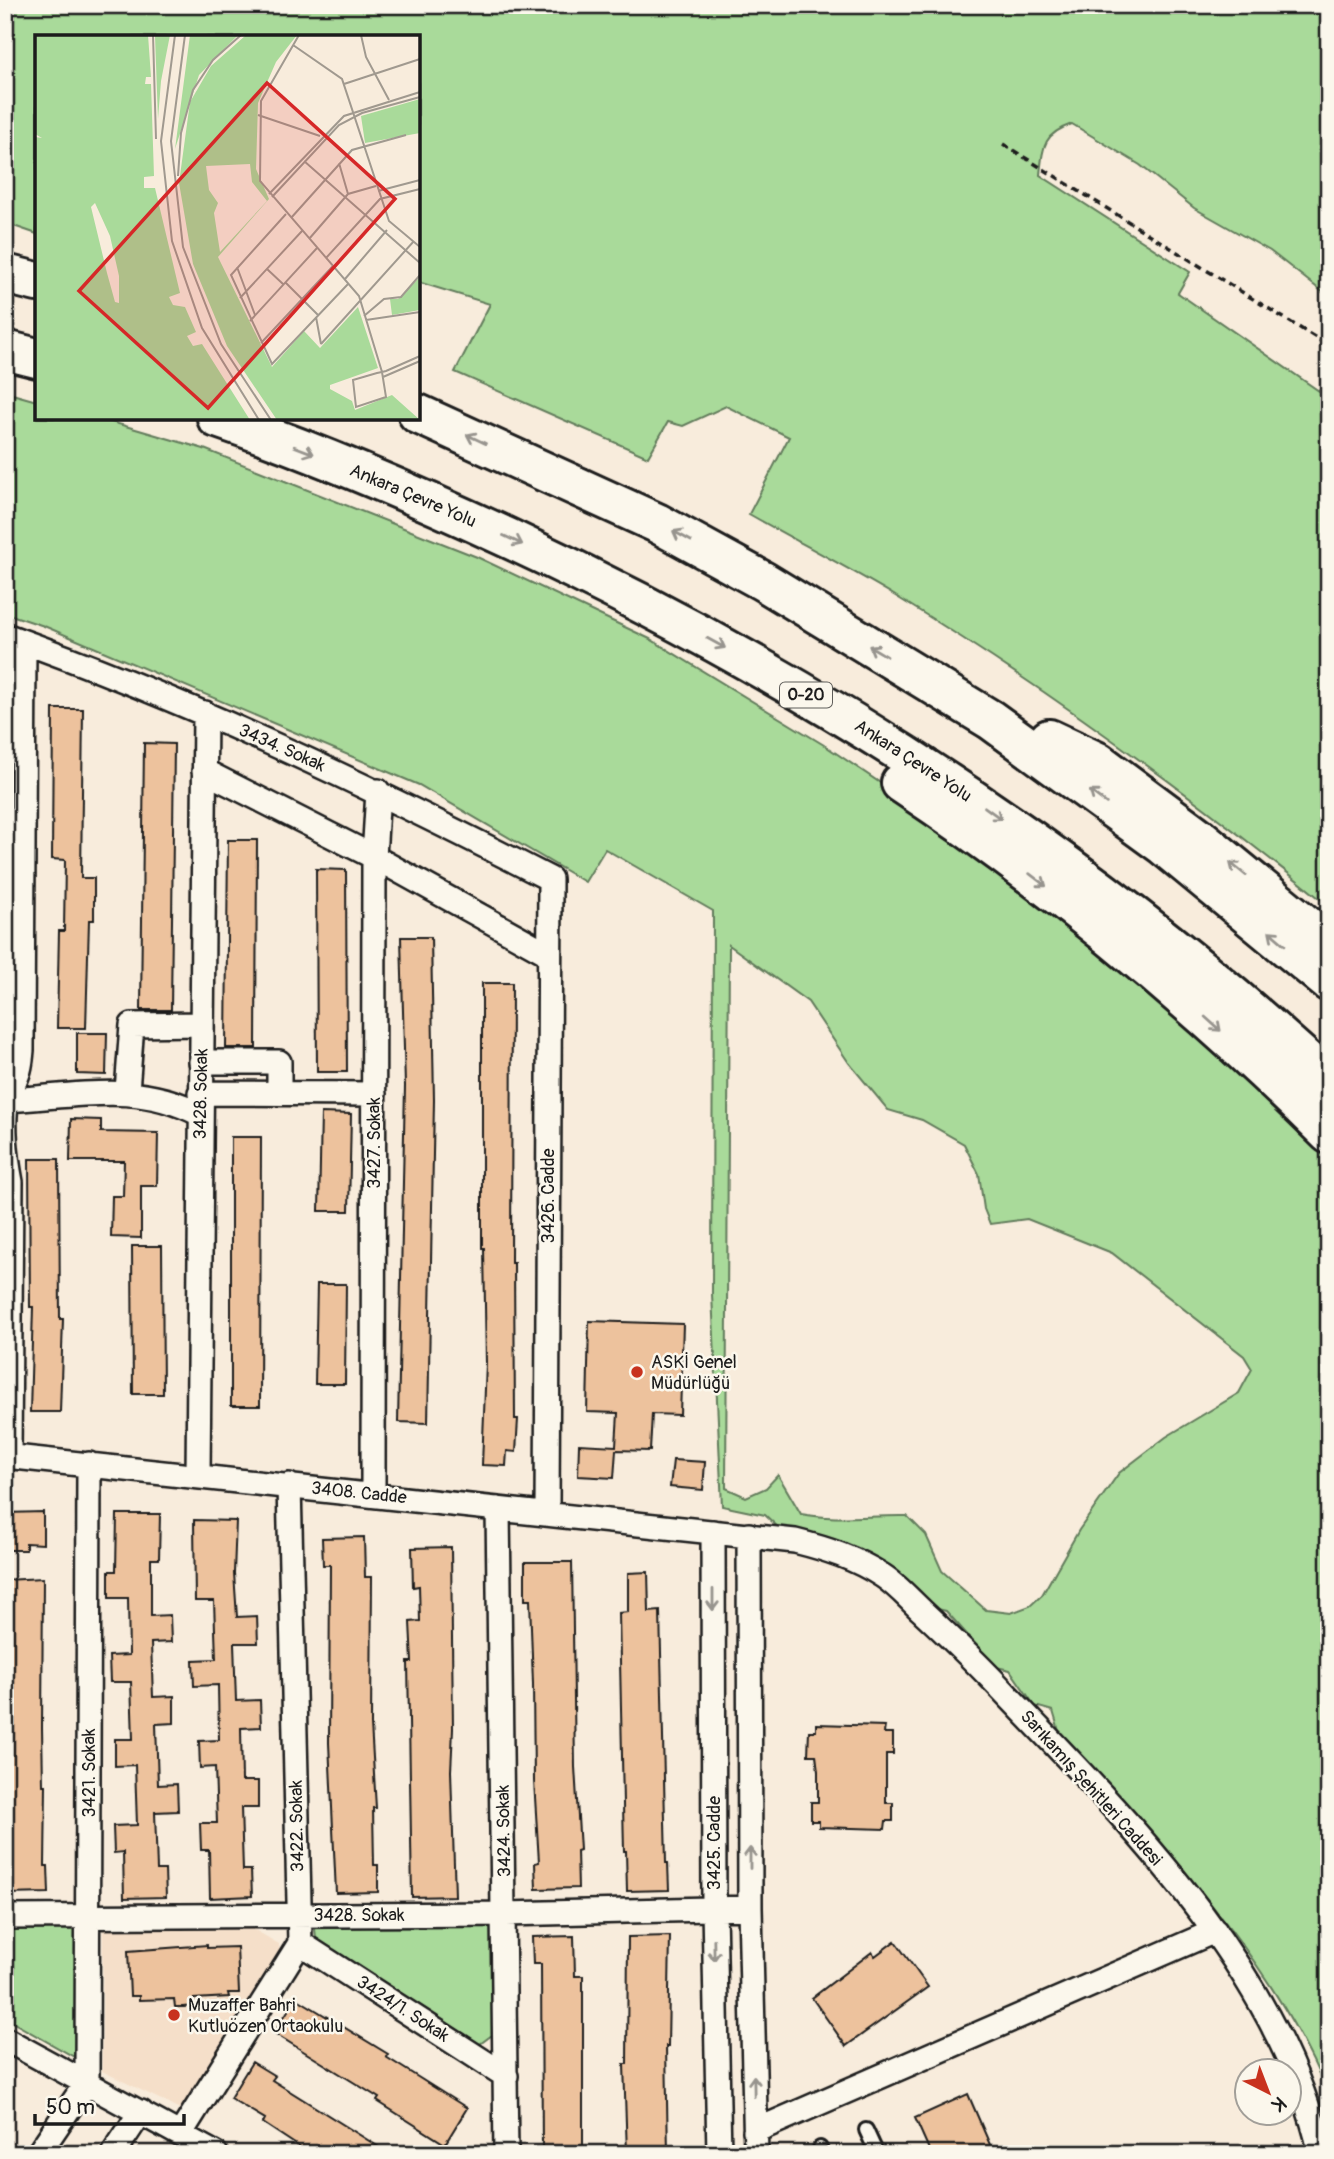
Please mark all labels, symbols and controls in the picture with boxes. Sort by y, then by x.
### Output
inset map [35,35,420,420]
one-way arrow [466,432,487,445]
one-way arrow [293,445,315,458]
street label: Ankara Çevre Yolu [346,459,480,533]
one-way arrow [672,529,692,543]
one-way arrow [502,534,523,548]
one-way arrow [705,637,726,650]
one-way arrow [869,643,889,657]
road number: O-20 [780,682,832,708]
street label: Ankara Çevre Yolu [850,714,976,808]
street label: 3434. Sokak [235,719,329,777]
one-way arrow [1090,790,1108,805]
one-way arrow [983,806,1002,821]
one-way arrow [1230,862,1248,877]
one-way arrow [1028,872,1047,887]
one-way arrow [1268,930,1286,946]
one-way arrow [1204,1016,1222,1032]
street label: 3428. Sokak [189,1048,213,1140]
street label: 3427. Sokak [363,1097,386,1189]
street label: 3426. Cadde [537,1148,560,1244]
place label: ASKİ Genel Müdürlüğü [651,1351,737,1395]
marker: ASKİ Genel Müdürlüğü [629,1364,645,1380]
street label: 3408. Cadde [310,1477,408,1509]
one-way arrow [706,1588,720,1611]
street label: Sarıkamış Şehitleri Caddesi [1015,1705,1167,1871]
street label: 3421. Sokak [78,1728,101,1817]
street label: 3422. Sokak [285,1779,309,1872]
street label: 3424. Sokak [492,1784,516,1877]
street label: 3425. Cadde [703,1796,726,1890]
one-way arrow [743,1847,757,1870]
street label: 3428. Sokak [313,1904,405,1927]
one-way arrow [708,1938,721,1961]
street label: 3424/1. Sokak [352,1971,454,2048]
place label: Muzaffer Bahri Kutluözen Ortaokulu [188,1994,343,2038]
marker: Muzaffer Bahri Kutluözen Ortaokulu [166,2007,182,2023]
north arrow [1232,2058,1302,2128]
one-way arrow [747,2074,761,2097]
scale bar [35,2082,184,2126]
text: K [1266,2091,1291,2117]
text: 50 m [46,2094,95,2121]

